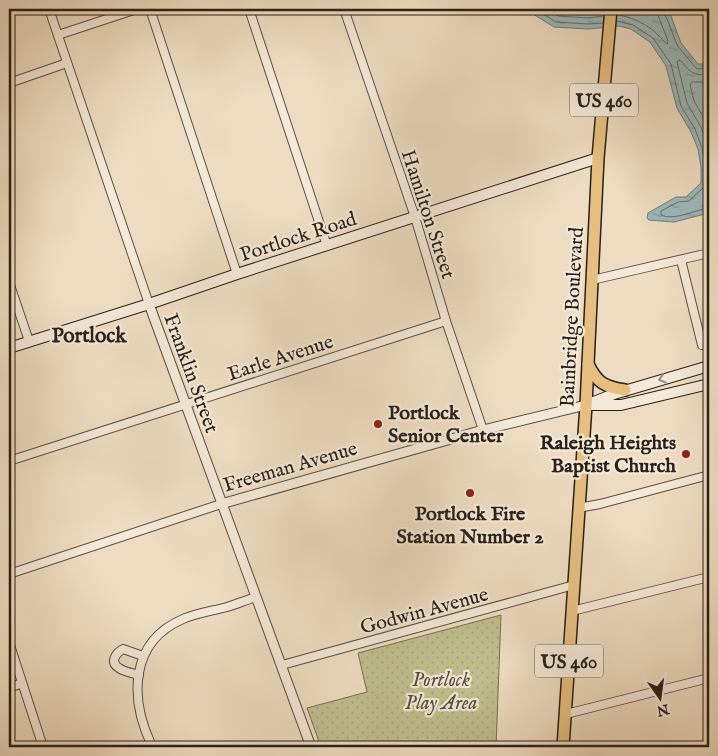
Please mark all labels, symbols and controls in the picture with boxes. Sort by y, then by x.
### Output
road number: US 460 [570,84,638,116]
street label: Hamilton Street [395,147,460,282]
street label: Portlock Road [237,207,360,268]
street label: Bainbridge Boulevard [555,226,590,408]
street label: Franklin Street [157,310,224,437]
district label: Portlock [51,323,127,350]
street label: Earle Avenue [224,330,337,387]
one-way arrow [659,373,667,383]
place label: Portlock Senior Center [388,401,504,449]
marker: Portlock Senior Center [372,418,384,430]
place label: Raleigh Heights Baptist Church [540,431,676,479]
street label: Freeman Avenue [220,436,360,499]
marker: Raleigh Heights Baptist Church [680,448,692,460]
marker: Portlock Fire Station Number 2 [464,487,476,499]
place label: Portlock Fire Station Number 2 [396,502,544,550]
street label: Godwin Avenue [358,582,491,641]
road number: US 460 [535,644,603,678]
park label: Portlock Play Area [405,668,477,716]
north arrow [636,674,686,724]
text: N [655,699,672,720]

